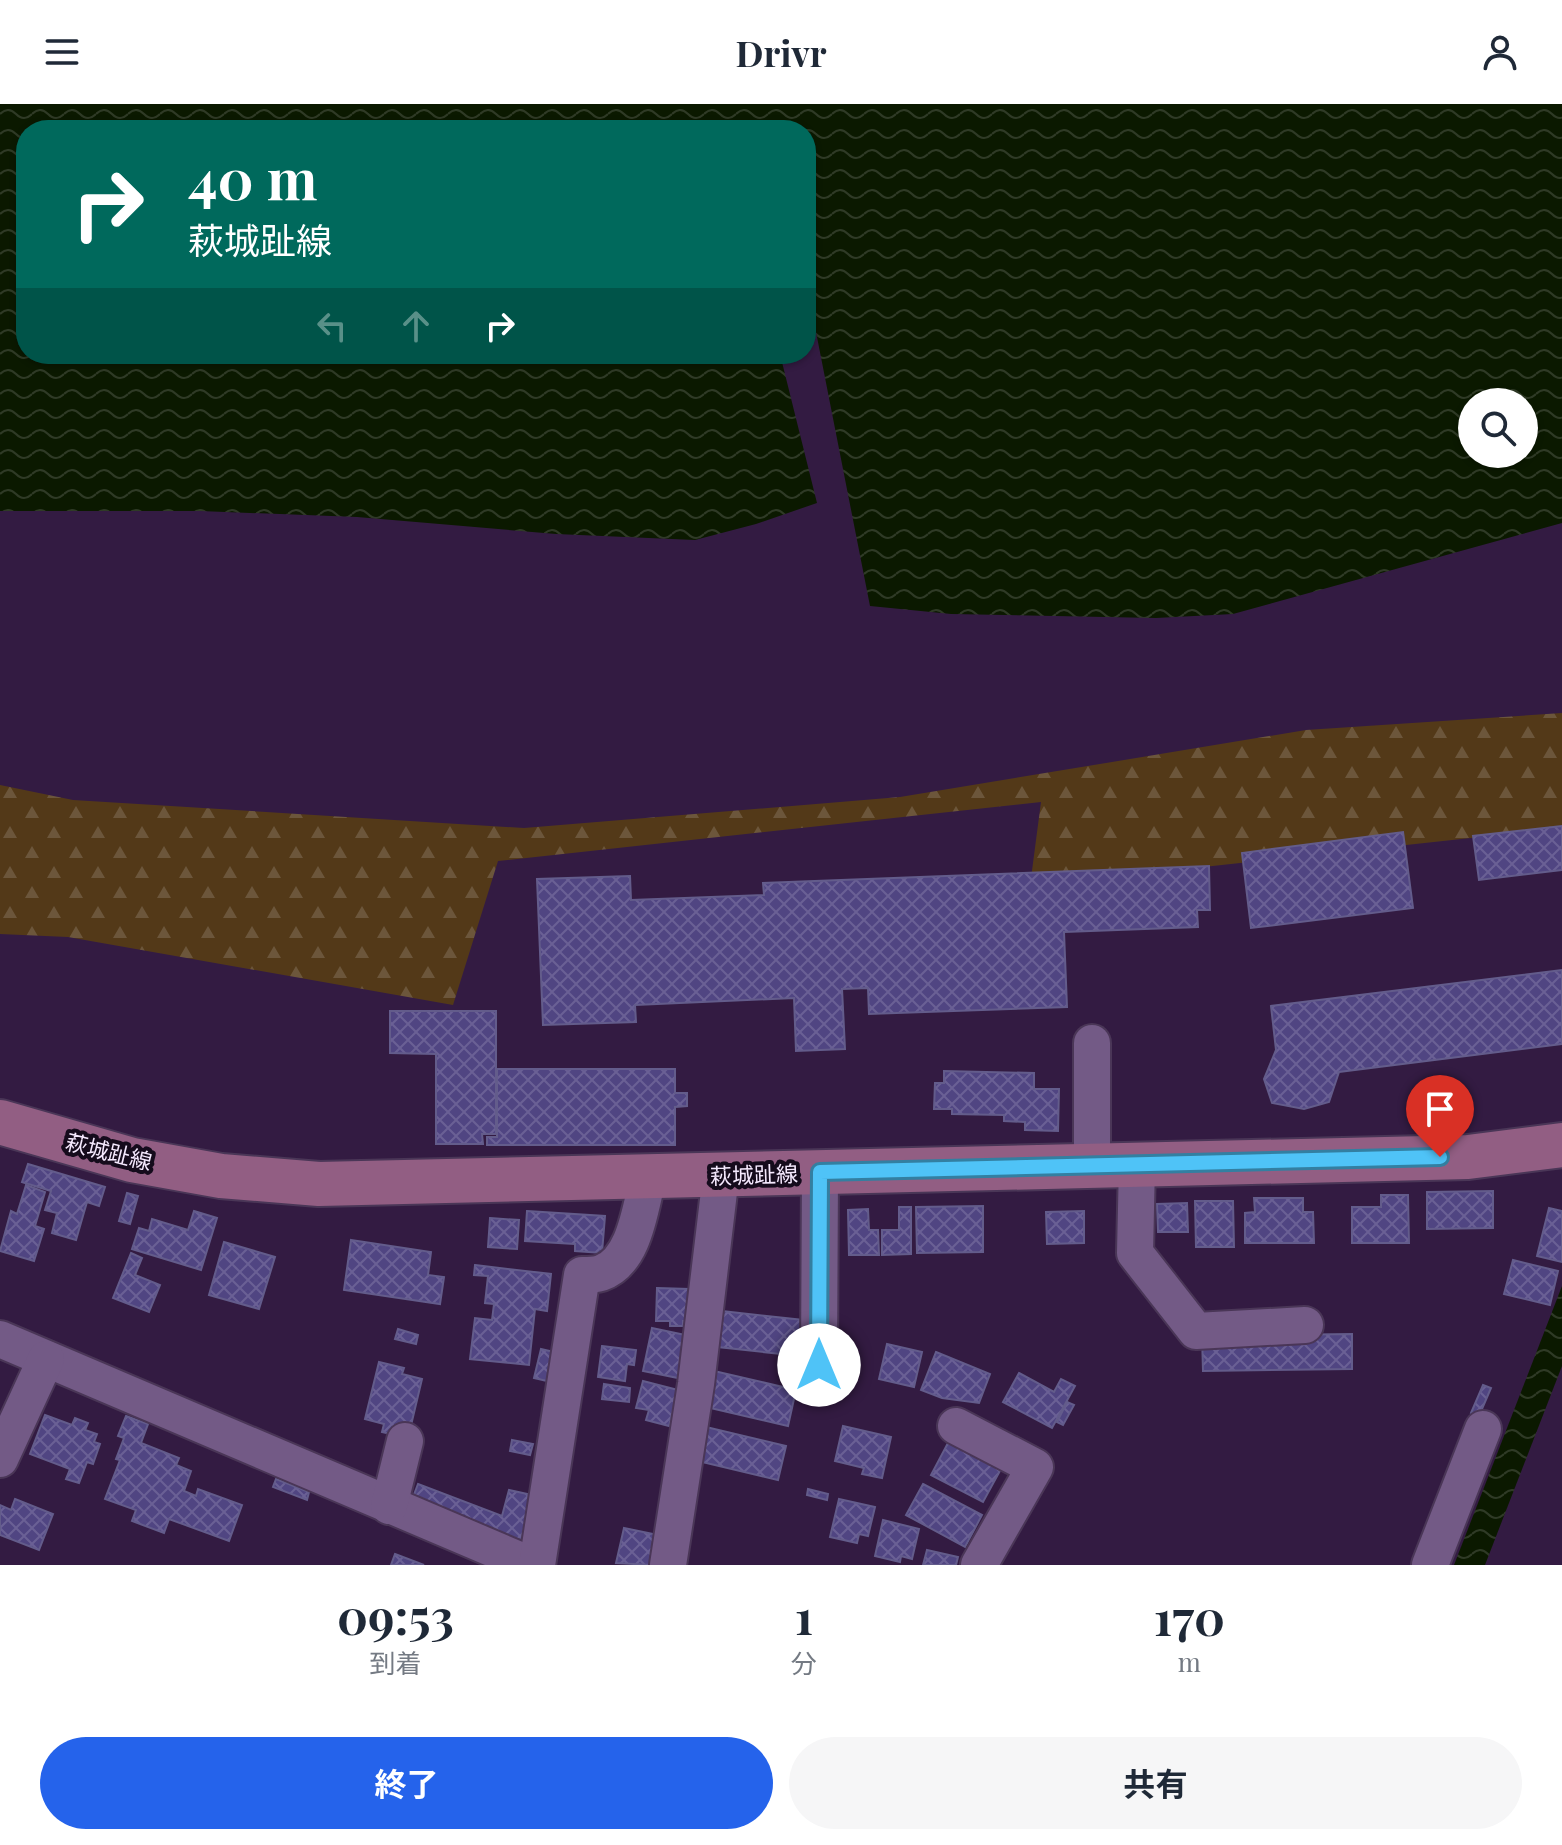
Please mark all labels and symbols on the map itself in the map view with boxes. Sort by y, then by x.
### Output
pin [1406,1075,1474,1157]
street label: 萩城趾線 [63,1126,155,1176]
street label: 萩城趾線 [709,1157,799,1191]
position arrow [777,1323,861,1407]

